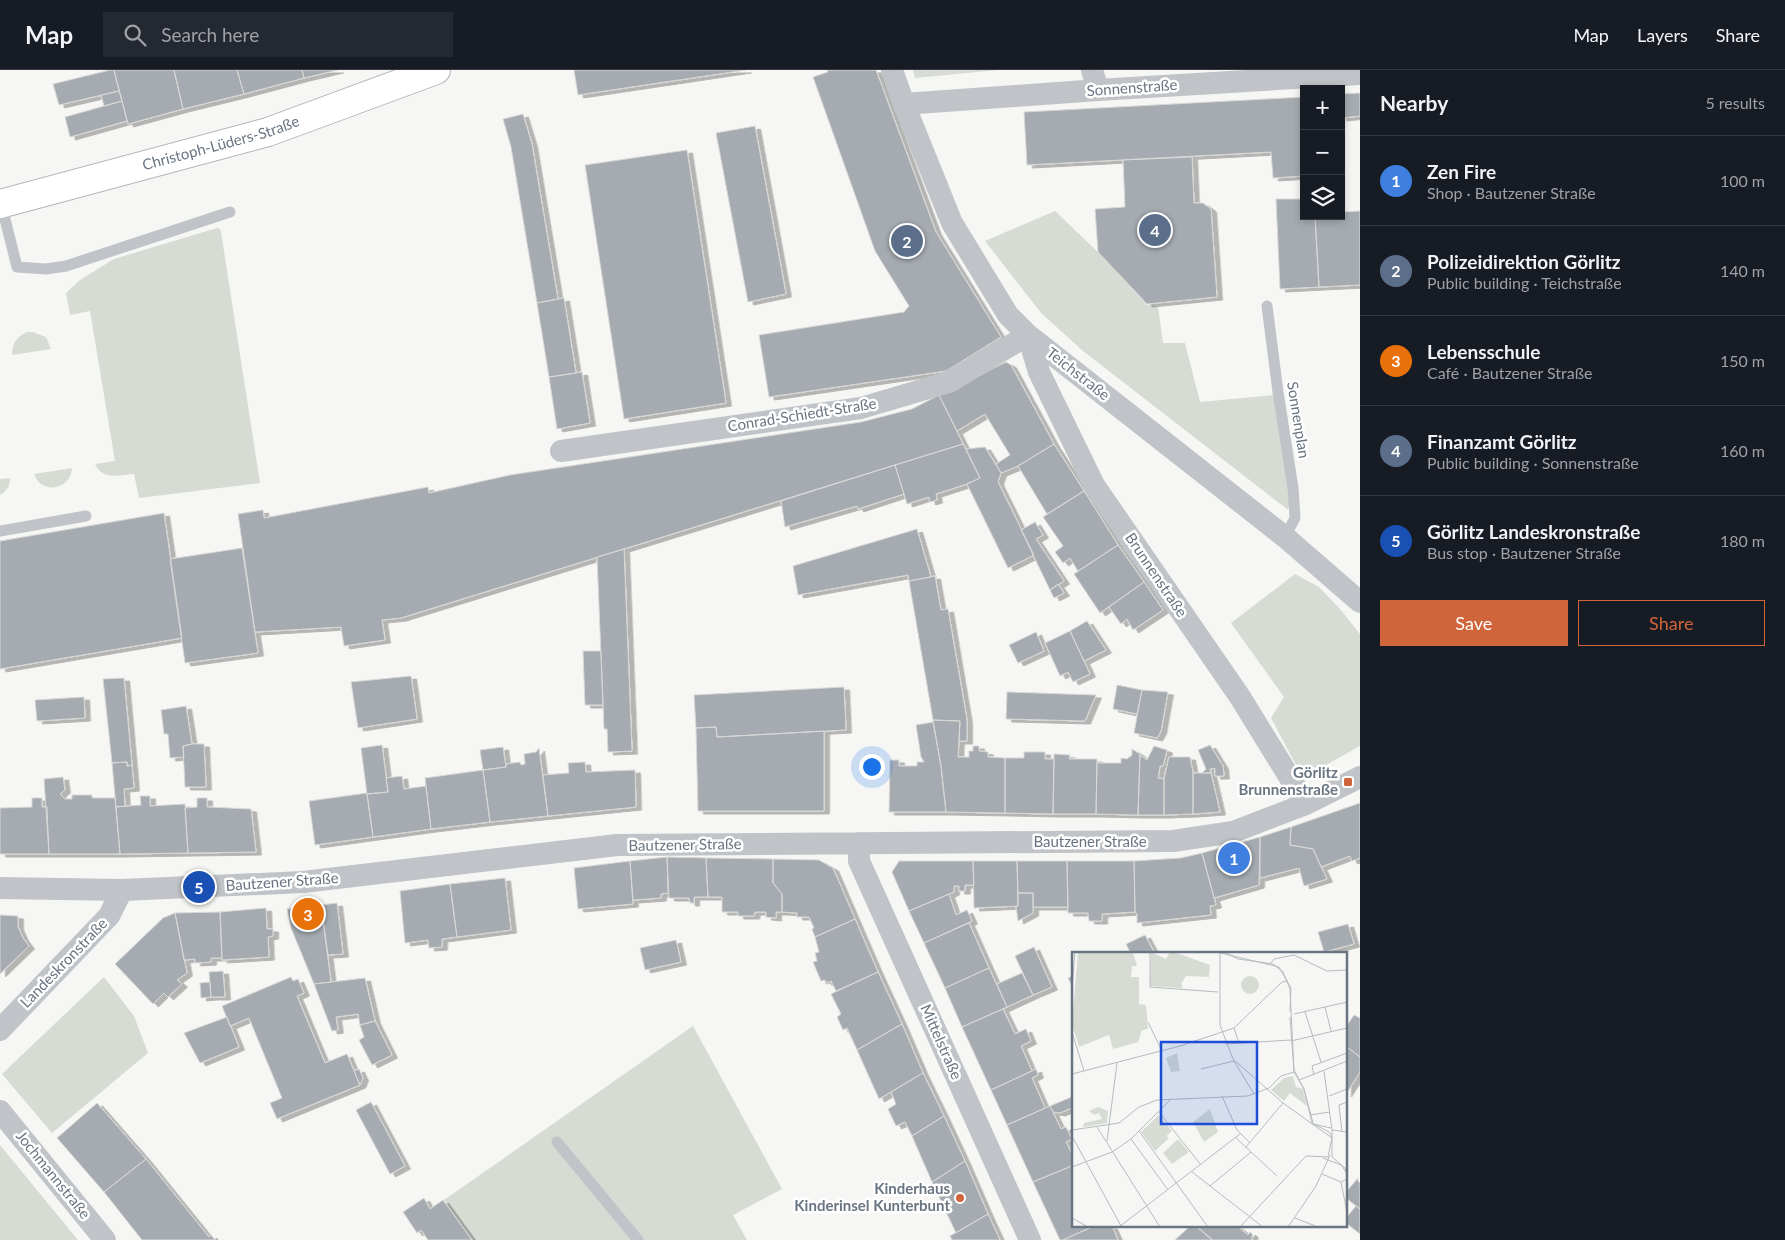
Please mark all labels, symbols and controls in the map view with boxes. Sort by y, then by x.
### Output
search box [103,12,453,57]
text: Map [25,20,73,49]
icon: search [121,21,149,49]
text: Search here [161,23,259,46]
text: Map [1573,24,1609,46]
text: Layers [1637,24,1688,46]
text: Share [1716,24,1760,46]
street label: Sonnenstraße [1086,75,1178,99]
map controls [1300,85,1345,220]
button: + [1300,85,1345,130]
text: Nearby [1380,90,1448,115]
text: 5 results [1705,93,1765,112]
street label: Christoph-Lüders-Straße [140,111,301,173]
button: − [1300,130,1345,175]
text: Zen Fire [1427,160,1496,183]
text: 1 [1391,171,1401,190]
text: 100 m [1720,171,1765,190]
button: layers [1300,175,1345,220]
text: Shop · Bautzener Straße [1427,183,1596,202]
pin: 4 [1139,211,1171,249]
pin: 2 [891,222,923,260]
text: Polizeidirektion Görlitz [1427,250,1621,273]
text: 2 [1391,261,1401,280]
text: 140 m [1720,261,1765,280]
text: Public building · Teichstraße [1427,273,1622,292]
text: Lebensschule [1427,340,1540,363]
street label: Teichstraße [1043,343,1114,404]
text: 3 [1391,351,1401,370]
text: 150 m [1720,351,1765,370]
text: Café · Bautzener Straße [1427,363,1592,382]
street label: Sonnenplan [1284,380,1314,459]
street label: Conrad-Schiedt-Straße [726,393,878,435]
text: Finanzamt Görlitz [1427,430,1577,453]
text: 4 [1391,441,1401,460]
text: 160 m [1720,441,1765,460]
text: Public building · Sonnenstraße [1427,453,1639,472]
text: Görlitz Landeskronstraße [1427,520,1640,543]
street label: Brunnenstraße [1122,529,1192,620]
text: 5 [1391,531,1401,550]
text: 180 m [1720,531,1765,550]
text: Bus stop · Bautzener Straße [1427,543,1621,562]
button: Save [1380,600,1568,646]
button: Share [1578,600,1765,646]
your location [859,754,885,780]
place label: Görlitz Brunnenstraße [1238,763,1338,798]
marker: Görlitz Brunnenstraße [1342,776,1354,788]
street label: Bautzener Straße [1033,832,1147,850]
street label: Bautzener Straße [628,834,742,854]
pin: 1 [1218,839,1250,877]
pin: 5 [183,868,215,906]
street label: Bautzener Straße [225,868,339,894]
pin: 3 [292,895,324,933]
street label: Landeskronstraße [16,914,111,1011]
inset map [1072,952,1348,1228]
street label: Mittelstraße [917,1001,967,1082]
street label: Jochmannstraße [13,1127,95,1222]
place label: Kinderhaus Kinderinsel Kunterbunt [794,1179,950,1214]
marker: Kinderhaus Kinderinsel Kunterbunt [954,1192,966,1204]

